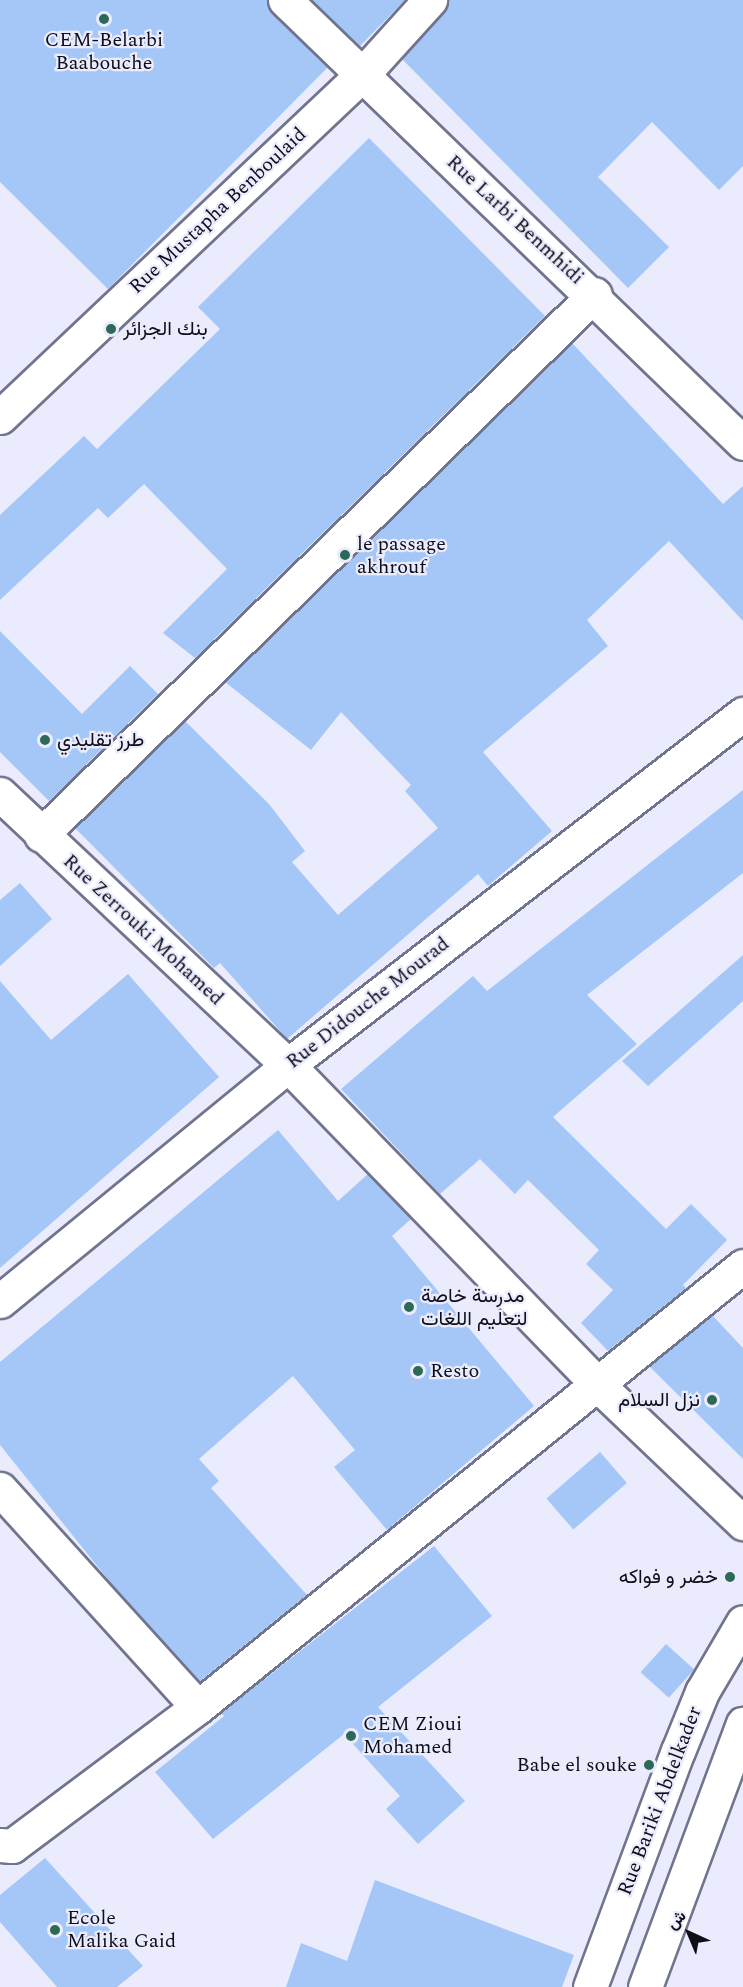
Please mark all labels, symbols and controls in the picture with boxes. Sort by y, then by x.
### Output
marker: CEM-Belarbi Baabouche [97,12,111,26]
place label: CEM-Belarbi Baabouche [45,28,163,75]
street label: Rue Mustapha Benboulaid [124,123,312,299]
street label: Rue Larbi Benmhidi [441,150,589,290]
place label: بنك الجزائر [123,317,208,341]
marker: بنك الجزائر [104,322,118,336]
place label: le passage akhrouf [357,532,446,579]
marker: le passage akhrouf [338,548,352,562]
place label: طرز تقليدي [57,728,144,752]
marker: طرز تقليدي [38,733,52,747]
street label: Rue Zerrouki Mohamed [58,849,228,1011]
street label: Rue Didouche Mourad [282,932,454,1074]
place label: مدرسة خاصة لتعليم اللغات [421,1284,528,1331]
marker: مدرسة خاصة لتعليم اللغات [402,1300,416,1314]
place label: Resto [430,1359,479,1383]
marker: Resto [411,1364,425,1378]
place label: نزل السلام [618,1388,700,1412]
marker: نزل السلام [705,1393,719,1407]
place label: خضر و فواكه [619,1565,718,1589]
marker: خضر و فواكه [723,1570,737,1584]
street label: Rue Bariki Abdelkader [613,1703,707,1899]
place label: CEM Zioui Mohamed [363,1712,462,1759]
marker: CEM Zioui Mohamed [344,1729,358,1743]
place label: Babe el souke [517,1753,637,1777]
marker: Babe el souke [642,1758,656,1772]
north arrow [659,1903,719,1963]
text: ش [661,1905,692,1935]
place label: Ecole Malika Gaid [67,1906,176,1953]
marker: Ecole Malika Gaid [48,1923,62,1937]

